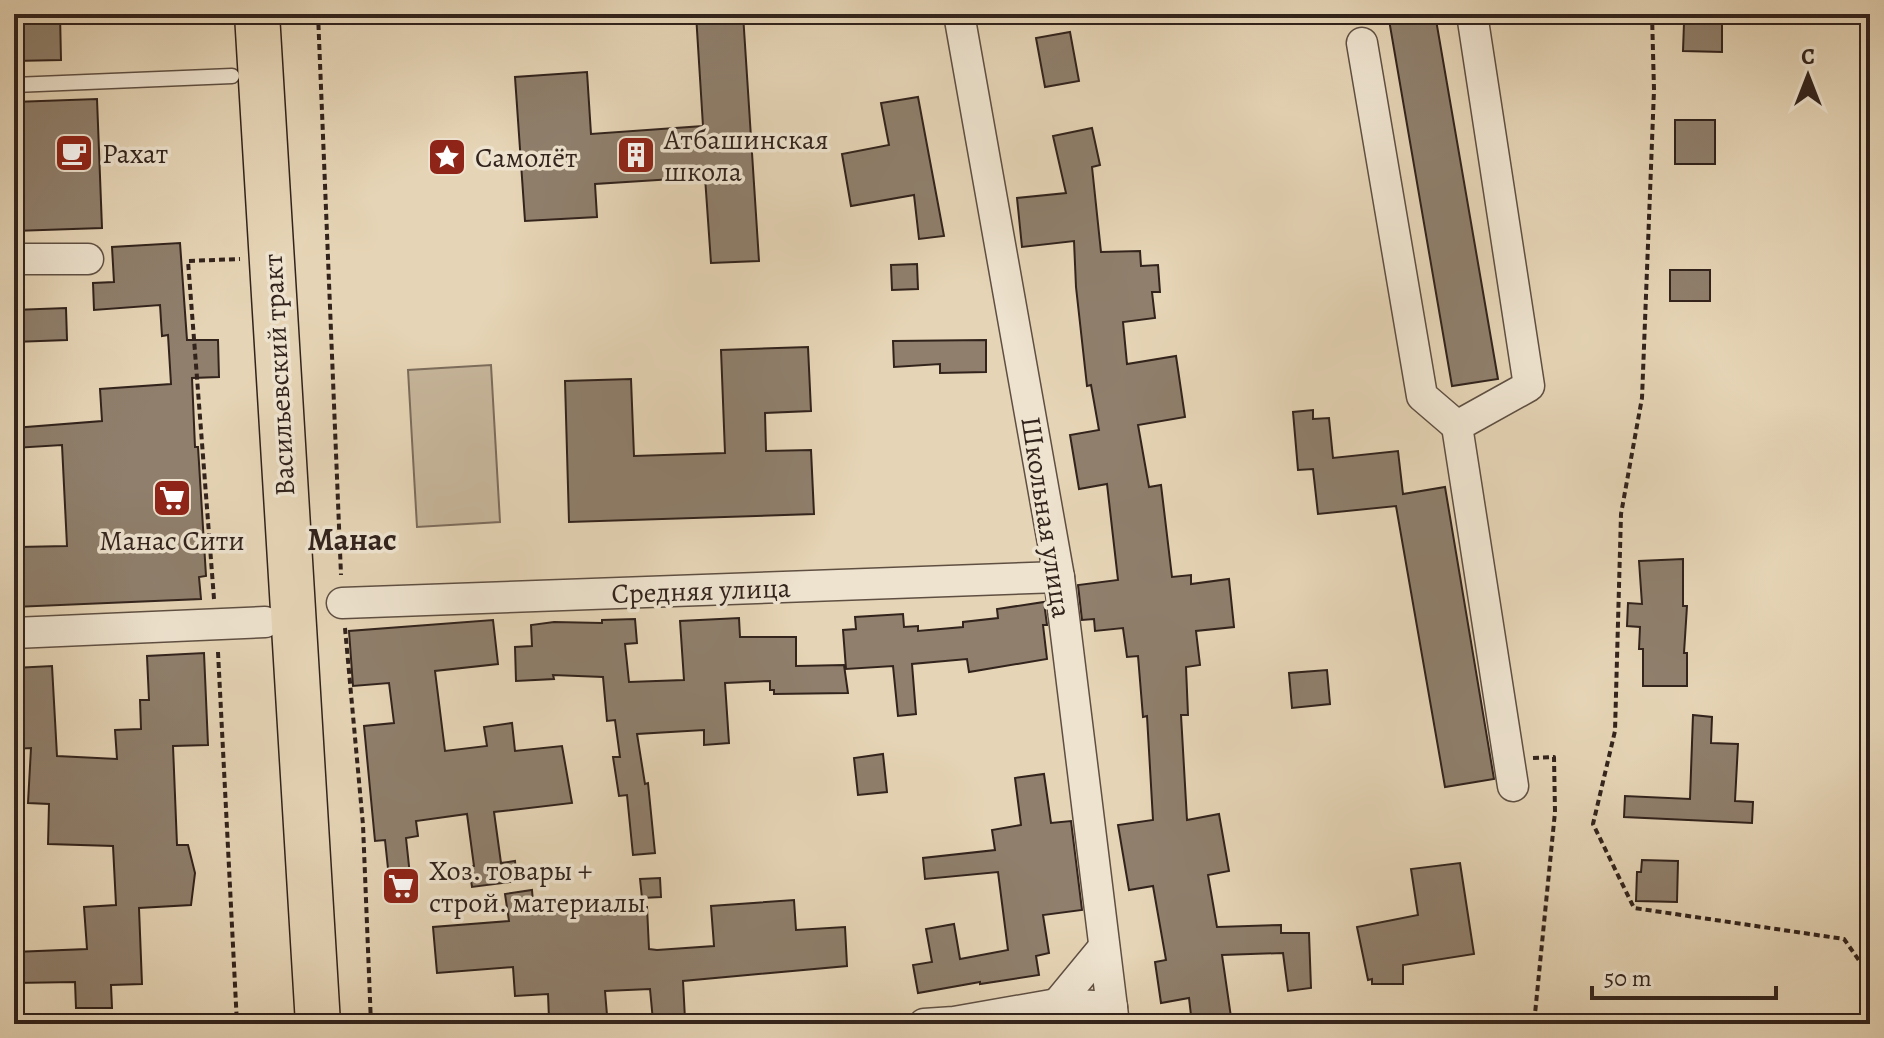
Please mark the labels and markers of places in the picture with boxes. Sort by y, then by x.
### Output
place label: Атбашинская школа [663,121,829,191]
cafe icon: Рахат [53,132,95,174]
building icon: Атбашинская школа [615,134,657,176]
place label: Рахат [102,135,168,173]
place icon: Самолёт [426,136,468,178]
place label: Самолёт [475,139,577,177]
supermarket icon: Манас Сити [151,477,193,519]
place label: Манас Сити [99,522,245,560]
place label: Хоз. товары + строй. материалы [429,852,646,922]
supermarket icon: Хоз. товары + строй. материалы [380,865,422,907]

